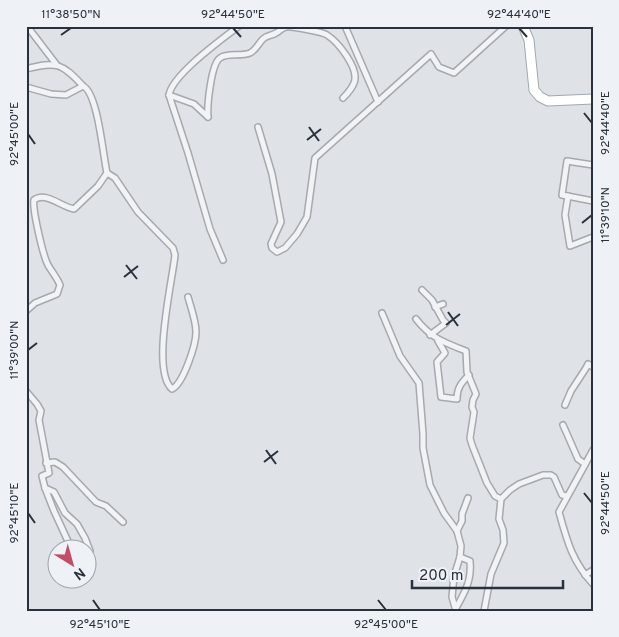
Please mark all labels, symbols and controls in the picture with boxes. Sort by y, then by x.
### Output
text: 11°38'50"N [41,7,101,23]
text: 92°44'50"E [201,7,265,23]
text: 92°44'40"E [487,7,551,23]
text: 92°44'40"E [598,91,614,155]
text: 92°45'00"E [7,102,23,166]
text: 11°39'10"N [598,187,614,243]
text: 11°39'00"N [7,320,23,380]
text: 92°44'50"E [598,471,614,535]
text: 92°45'10"E [7,482,23,544]
north arrow [48,540,98,590]
scale bar [412,557,563,589]
text: N [70,563,88,583]
text: 200 m [419,567,464,586]
text: 92°45'10"E [69,617,131,633]
text: 92°45'00"E [354,617,418,633]

